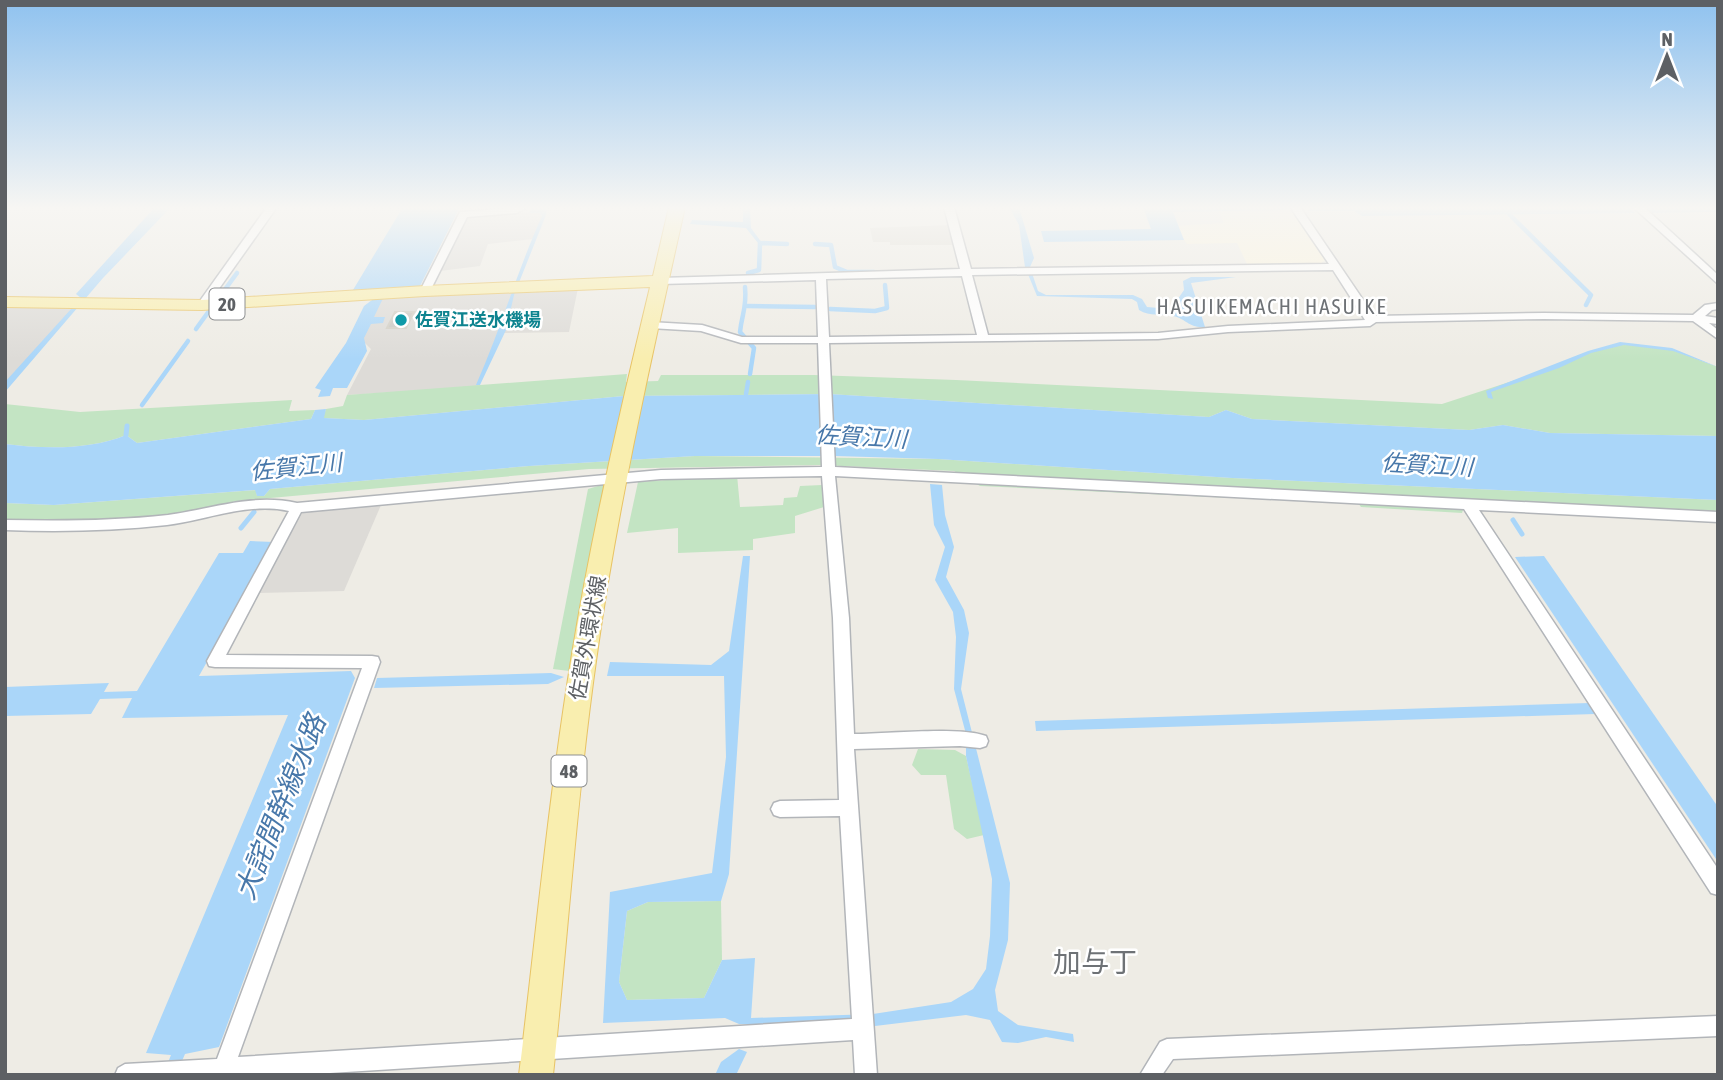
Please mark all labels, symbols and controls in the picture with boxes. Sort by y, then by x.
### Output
north arrow [1632,21,1702,91]
text: N [1661,28,1673,50]
road number: 20 [210,288,244,320]
district label: HASUIKEMACHI HASUIKE [1157,294,1387,318]
place label: 佐賀江送水機場 [415,309,541,330]
marker: 佐賀江送水機場 [393,312,409,328]
water label: 佐賀江川 [814,422,911,453]
water label: 佐賀江川 [249,449,346,485]
water label: 佐賀江川 [1380,450,1477,481]
street label: 佐賀外環状線 [564,574,610,702]
water label: 大詫間幹線水路 [228,708,332,904]
road number: 48 [552,756,586,786]
district label: 加与丁 [1053,946,1137,978]

